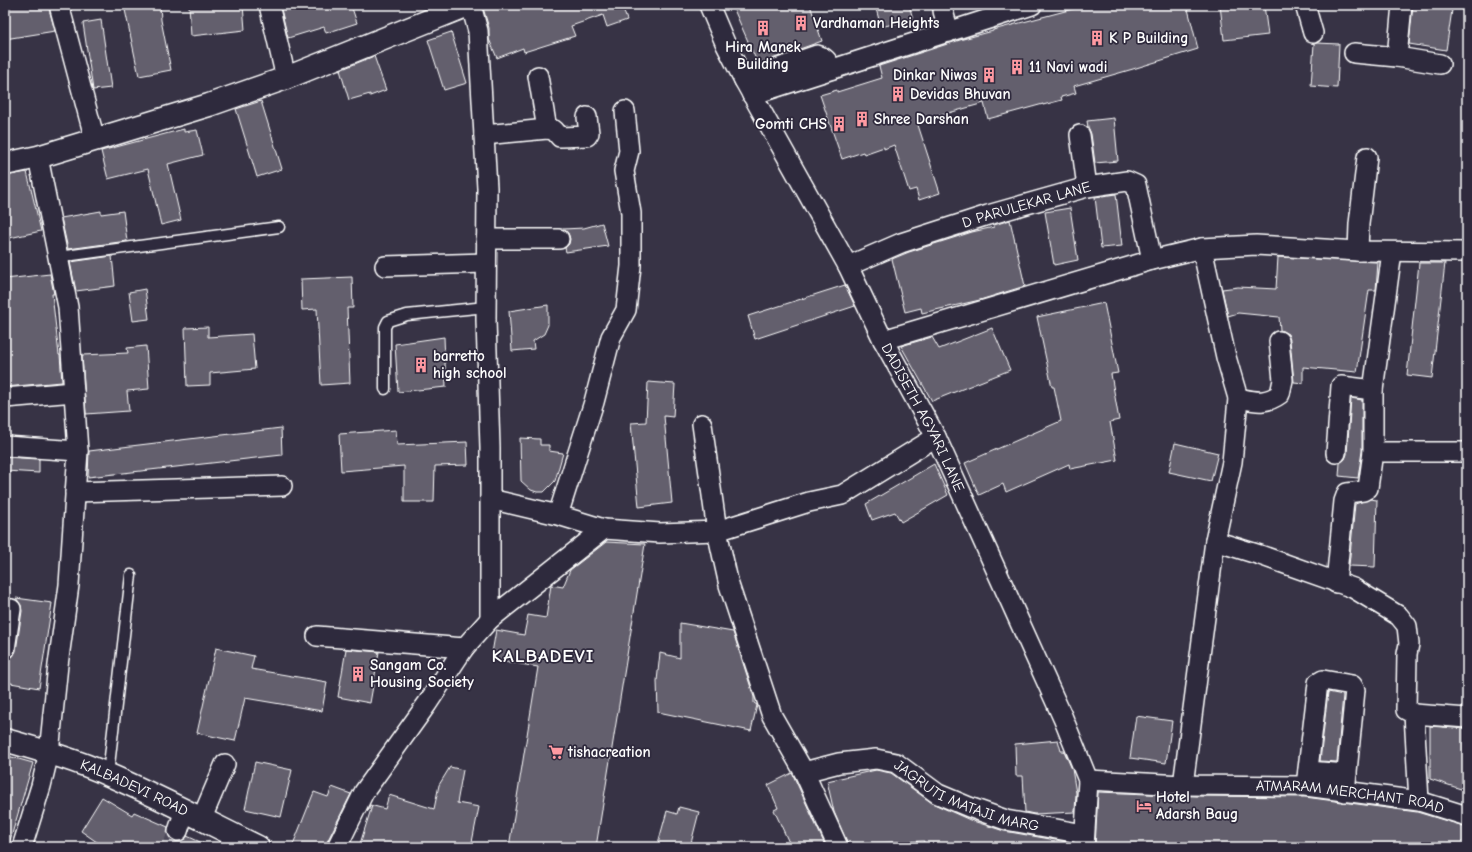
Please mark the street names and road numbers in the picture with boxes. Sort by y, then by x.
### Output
street label: D PARULEKAR LANE [960,177,1093,232]
street label: DADISETH AGYARI LANE [877,340,969,495]
street label: KALBADEVI ROAD [78,755,191,820]
street label: JAGRUTI MATAJI MARG [891,756,1041,835]
street label: ATMARAM MERCHANT ROAD [1256,777,1446,817]

